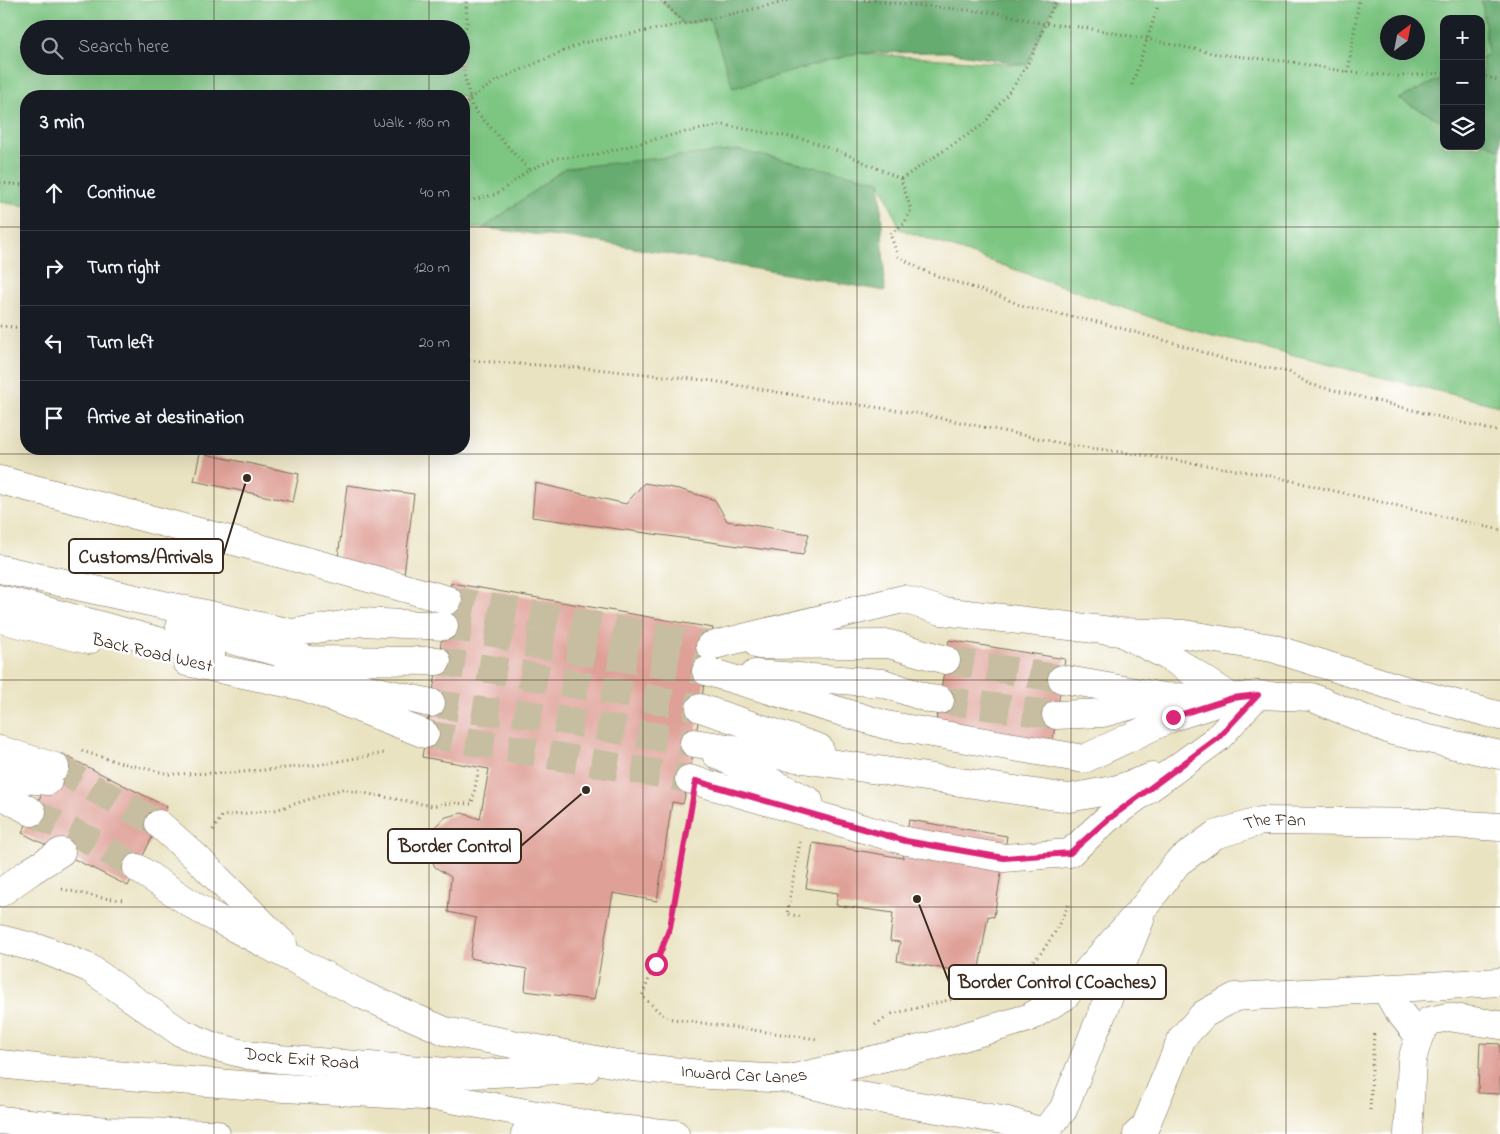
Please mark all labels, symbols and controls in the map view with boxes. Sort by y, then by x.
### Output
north arrow [1380,15,1425,60]
map controls [1440,15,1485,150]
button: + [1440,15,1485,60]
search box [20,20,470,75]
icon: search [38,34,66,62]
text: Search here [78,34,169,61]
button: − [1440,60,1485,105]
button: layers [1440,105,1485,150]
text: 3 min [40,108,84,138]
text: Walk · 180 m [373,111,450,135]
icon: ahead [40,179,68,207]
text: Continue [87,180,155,207]
text: 40 m [420,181,450,205]
icon: right [40,254,68,282]
text: Turn right [87,255,160,282]
text: 120 m [414,256,450,280]
icon: left [40,329,68,357]
text: Turn left [87,330,154,357]
text: 20 m [419,331,450,355]
icon: arrive [40,404,68,432]
text: Arrive at destination [87,405,244,432]
callout: Customs/Arrivals [69,539,223,573]
text: Customs/Arrivals [79,545,214,572]
street label: Back Road West [88,627,215,681]
route end [1162,706,1185,729]
street label: The Fan [1241,808,1306,838]
callout: Border Control [388,829,521,863]
text: Border Control [398,834,511,861]
route start [645,953,668,976]
callout: Border Control (Coaches) [949,965,1166,999]
text: Border Control (Coaches) [957,970,1156,997]
street label: Dock Exit Road [242,1042,360,1078]
street label: Inward Car Lanes [679,1059,810,1092]

